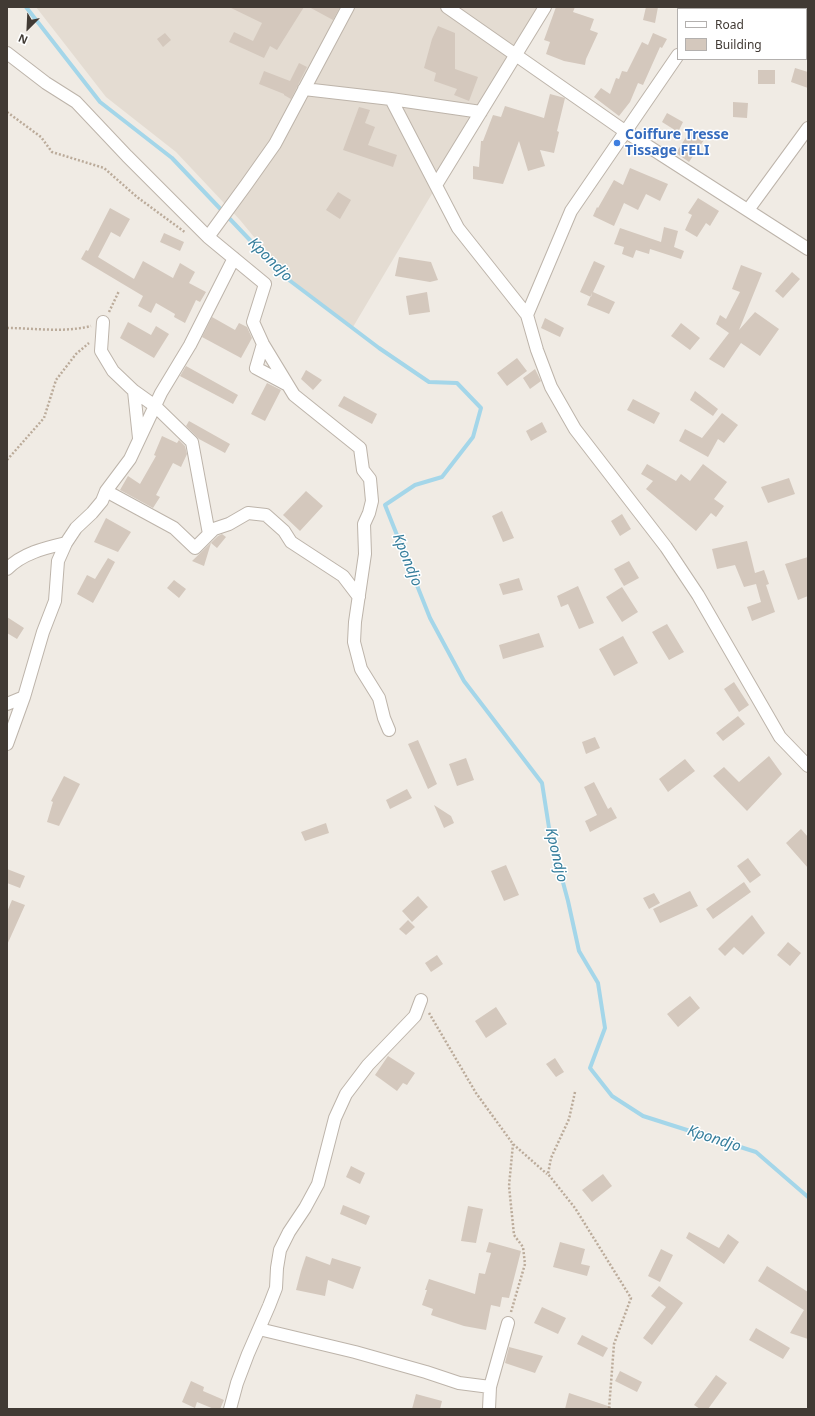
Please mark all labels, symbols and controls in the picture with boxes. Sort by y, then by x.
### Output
north arrow [8,8,48,48]
legend [677,8,807,60]
text: Road [715,16,744,33]
text: N [16,31,30,48]
text: Building [715,36,762,53]
place label: Coiffure Tresse Tissage FELI [625,127,729,160]
marker: Coiffure Tresse Tissage FELI [612,138,622,148]
water label: Kpondjo [244,234,296,286]
water label: Kpondjo [388,531,426,589]
water label: Kpondjo [541,826,571,884]
water label: Kpondjo [685,1122,743,1156]

